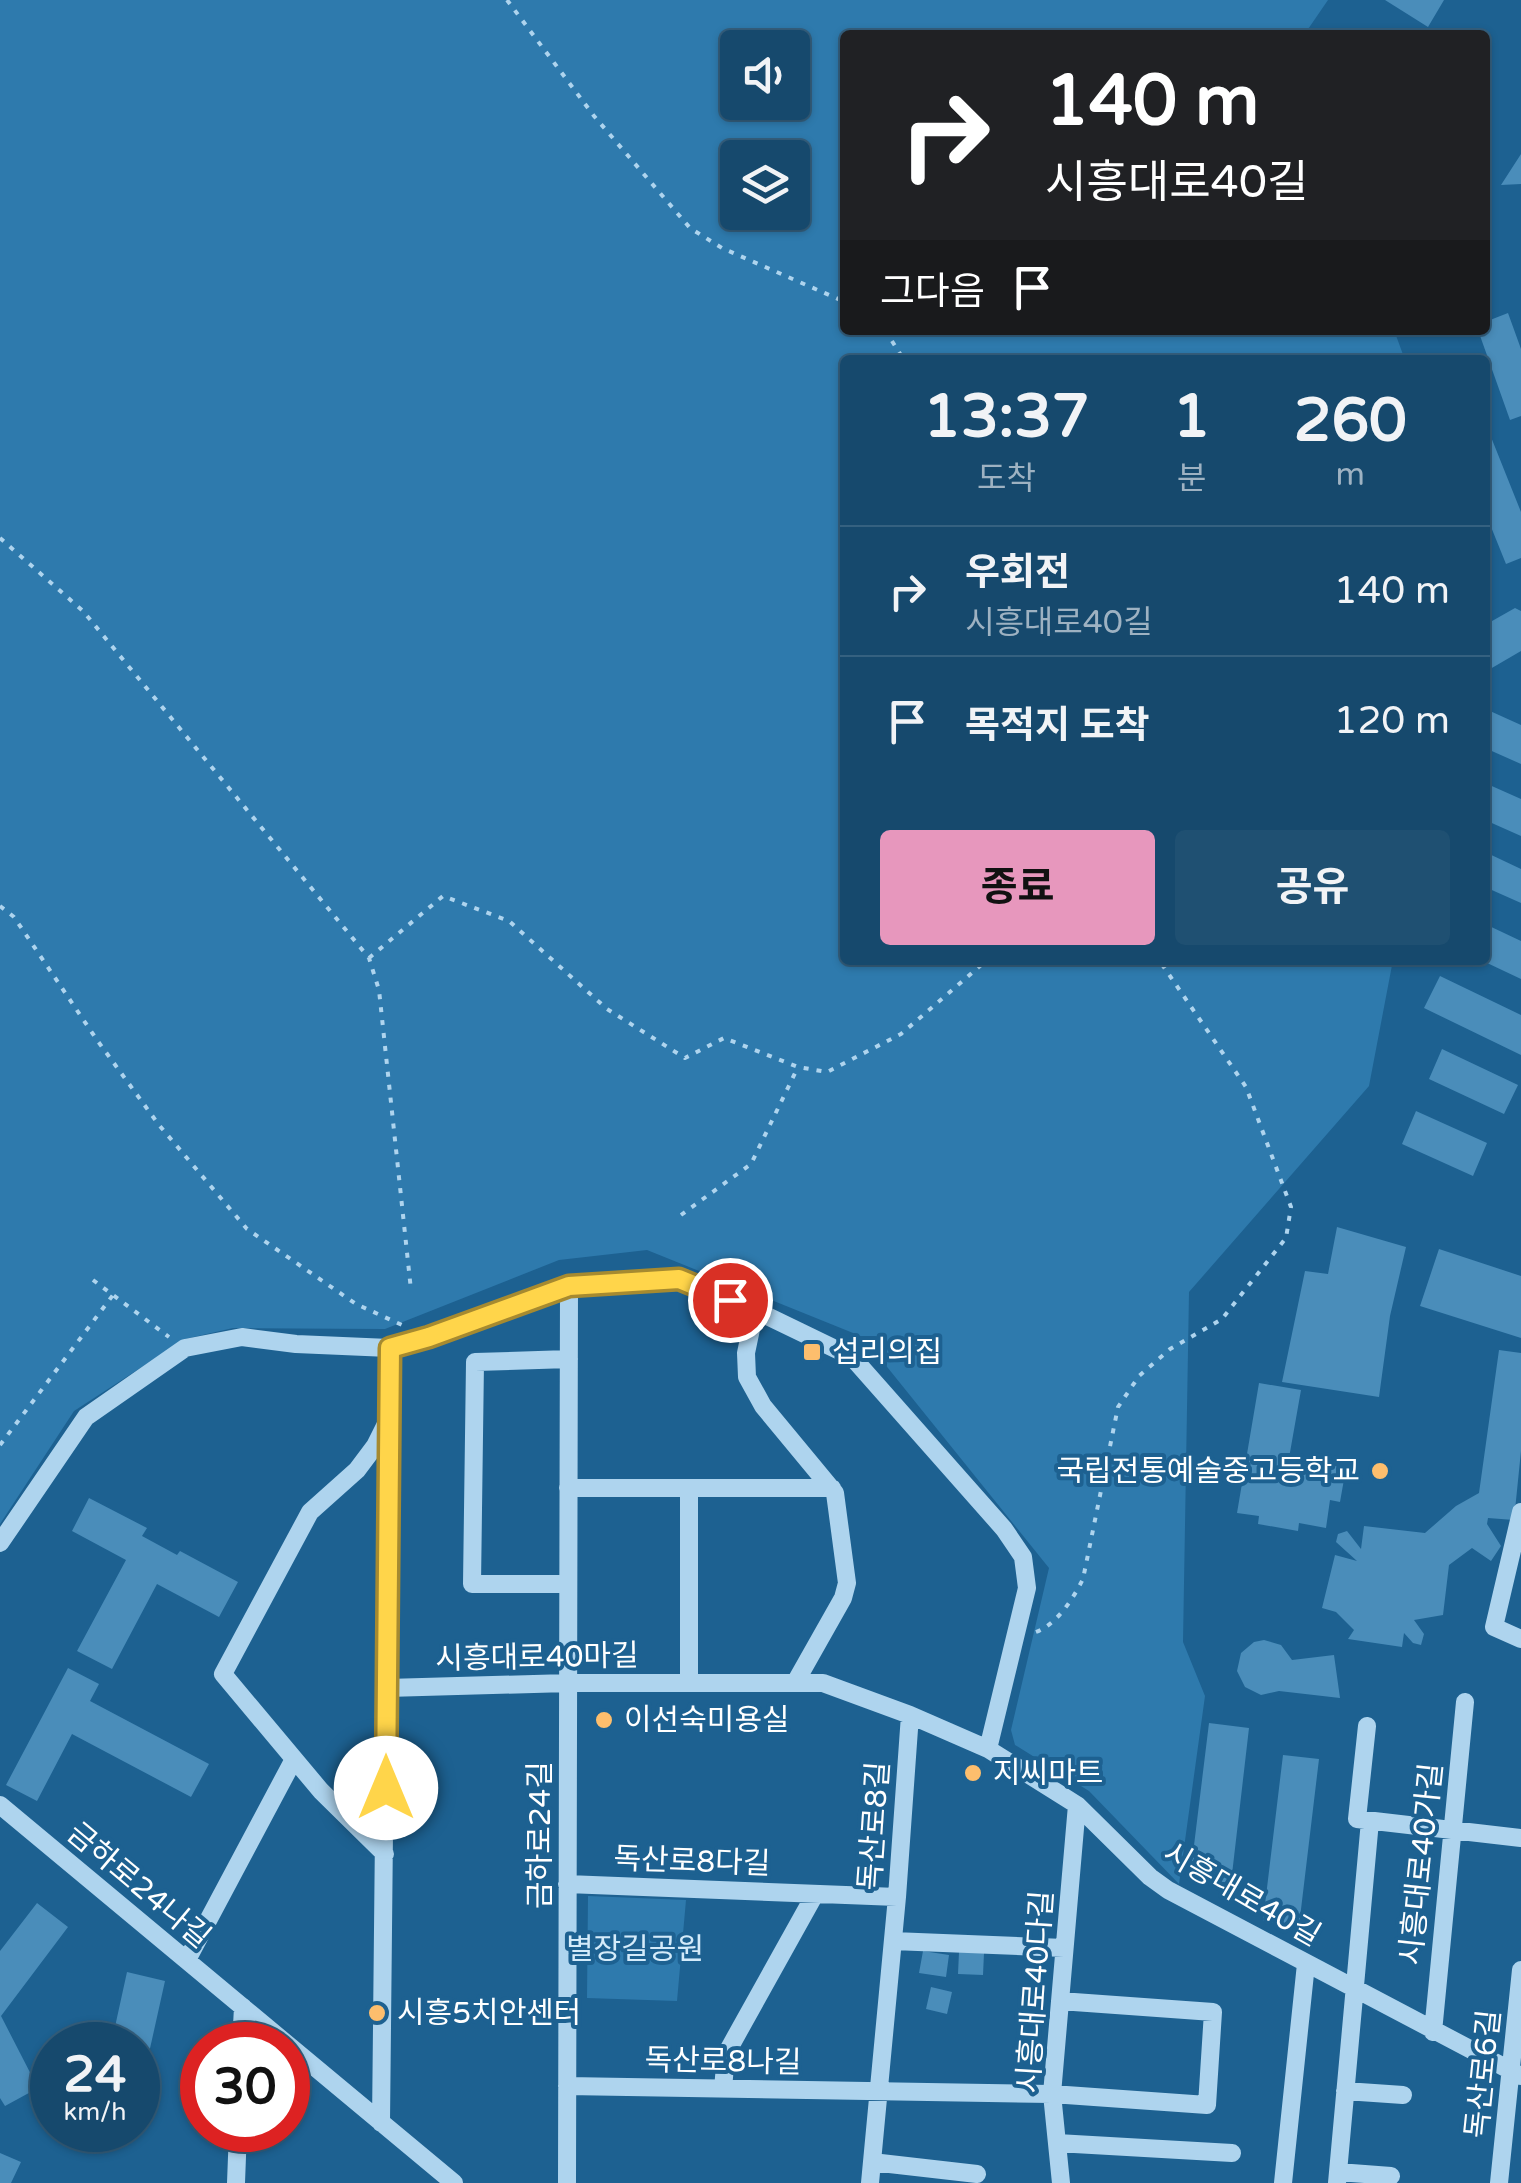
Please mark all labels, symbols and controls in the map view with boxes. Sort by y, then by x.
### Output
map controls [720,30,810,230]
button: sound [720,30,810,120]
text: 140 m [1045,60,1259,144]
icon: right [880,70,1010,200]
button: layers [720,140,810,230]
text: 시흥대로40길 [1045,156,1309,210]
icon: arrive [1005,260,1060,315]
text: 그다음 [880,269,985,315]
text: 13:37 [923,381,1090,453]
text: 1 [1173,381,1210,453]
text: 260 [1294,385,1407,457]
text: m [1336,456,1365,494]
text: 도착 [977,460,1036,498]
text: 분 [1177,460,1206,498]
text: 우회전 [965,550,1070,596]
icon: right [880,564,935,619]
text: 140 m [1334,568,1450,614]
text: 시흥대로40길 [965,604,1152,642]
icon: arrive [880,694,935,749]
text: 120 m [1334,698,1450,744]
text: 목적지 도착 [965,703,1150,749]
button: 종료 [880,830,1155,945]
button: 공유 [1175,830,1450,945]
pin [688,1258,773,1343]
icon: arrive [703,1273,758,1328]
place label: 섭리의집 [832,1334,942,1371]
marker: 섭리의집 [801,1341,823,1363]
place label: 국립전통예술중고등학교 [1056,1453,1360,1490]
marker: 국립전통예술중고등학교 [1369,1460,1391,1482]
street label: 시흥대로40마길 [435,1637,639,1678]
place label: 이선숙미용실 [624,1702,790,1739]
marker: 이선숙미용실 [593,1709,615,1731]
position arrow [334,1736,438,1840]
place label: 지씨마트 [993,1755,1103,1792]
street label: 독산로8길 [852,1760,897,1892]
street label: 금하로24길 [522,1761,559,1909]
street label: 시흥대로40가길 [1392,1761,1451,1967]
marker: 지씨마트 [962,1762,984,1784]
street label: 금하로24나길 [59,1815,218,1956]
street label: 시흥대로40길 [1156,1834,1327,1954]
street label: 독산로8다길 [613,1840,771,1883]
street label: 시흥대로40다길 [1010,1889,1061,2095]
park label: 별장길공원 [566,1931,704,1968]
place label: 시흥5치안센터 [397,1995,581,2032]
marker: 시흥5치안센터 [366,2002,388,2024]
street label: 독산로6길 [1458,2008,1509,2140]
speed limit sign: 30 [180,2022,310,2152]
street label: 독산로8나길 [644,2042,802,2081]
text: 24 [64,2045,126,2105]
text: km/h [64,2097,126,2127]

